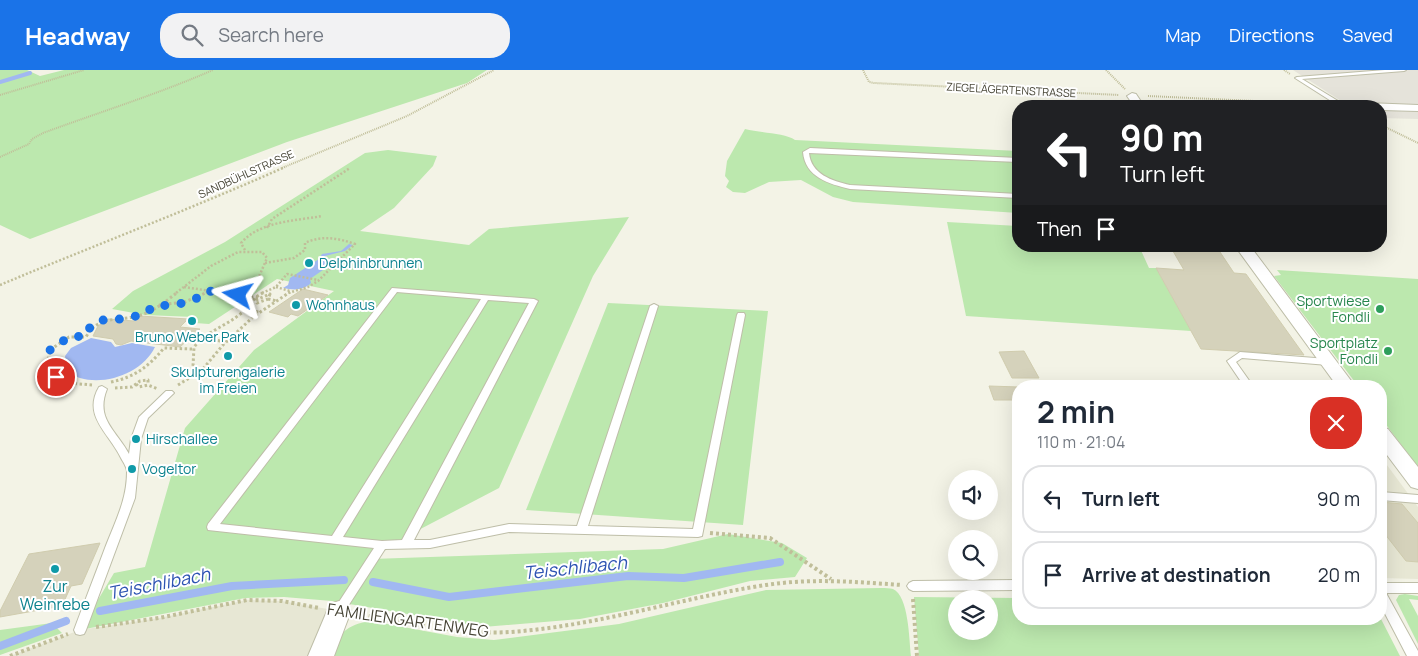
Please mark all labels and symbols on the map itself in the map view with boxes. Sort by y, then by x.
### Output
street label: ZIEGELÄGERTENSTRASSE [946,79,1076,100]
street label: SANDBÜHLSTRASSE [196,146,296,201]
place label: Delphinbrunnen [319,253,423,272]
marker: Delphinbrunnen [303,257,315,269]
position arrow [211,268,263,320]
place label: Sportwiese Fondli [1296,291,1370,326]
place label: Wohnhaus [306,295,375,314]
marker: Wohnhaus [290,299,302,311]
marker: Sportwiese Fondli [1374,303,1386,315]
marker: Bruno Weber Park [186,315,198,327]
place label: Bruno Weber Park [135,327,250,346]
place label: Sportplatz Fondli [1310,333,1378,368]
marker: Sportplatz Fondli [1382,345,1394,357]
marker: Skulpturengalerie im Freien [222,350,234,362]
pin [35,356,77,398]
place label: Skulpturengalerie im Freien [171,362,285,397]
place label: Hirschallee [146,429,218,448]
marker: Hirschallee [130,433,142,445]
place label: Vogeltor [142,459,196,478]
marker: Vogeltor [126,463,138,475]
water label: Teischlibach [522,550,629,584]
water label: Teischlibach [106,561,213,605]
marker: Zur Weinrebe [49,563,61,575]
place label: Zur Weinrebe [20,575,90,615]
street label: FAMILIENGARTENWEG [326,598,490,642]

